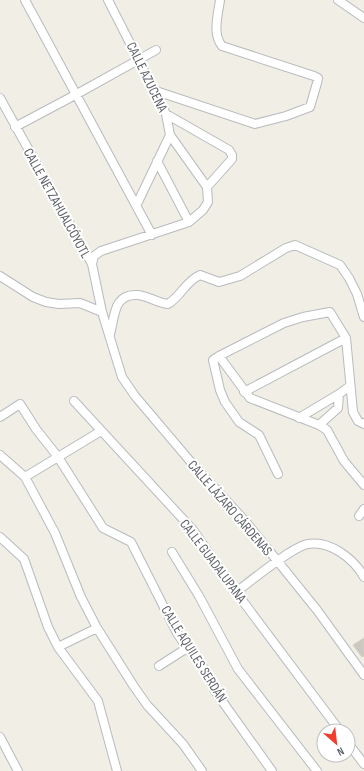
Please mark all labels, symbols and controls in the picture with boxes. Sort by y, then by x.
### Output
street label: CALLE AZUCENA [123,39,172,116]
street label: CALLE NETZAHUALCÓYOTL [20,145,94,261]
street label: CALLE LÁZARO CÁRDENAS [184,457,276,559]
street label: CALLE GUADALUPANA [176,516,251,607]
street label: CALLE AQUILES SERDÁN [157,602,231,706]
north arrow [316,723,356,763]
text: N [335,744,346,759]

